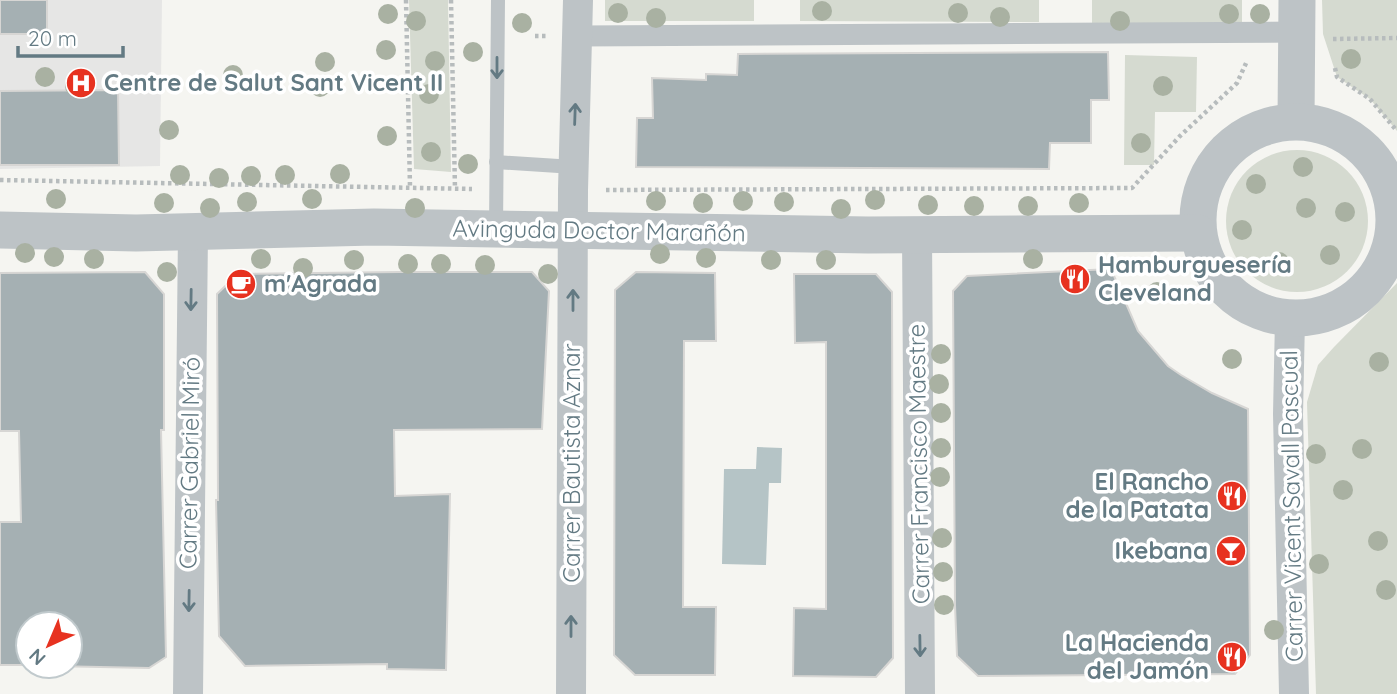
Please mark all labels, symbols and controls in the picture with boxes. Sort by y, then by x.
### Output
scale bar [18,14,122,58]
text: 20 m [28,25,77,51]
one-way arrow [490,56,504,79]
hospital icon: Centre de Salut Sant Vicent II [64,66,98,100]
place label: Centre de Salut Sant Vicent II [104,67,443,97]
one-way arrow [569,103,582,126]
street label: Avinguda Doctor Marañón [452,212,746,248]
place label: Hamburguesería Cleveland [1098,249,1292,307]
restaurant icon: Hamburguesería Cleveland [1058,262,1092,296]
cafe icon: m'Agrada [224,267,258,301]
place label: m'Agrada [264,268,377,298]
one-way arrow [185,289,198,312]
one-way arrow [566,289,580,312]
street label: Carrer Francisco Maestre [901,324,935,604]
street label: Carrer Bautista Aznar [556,343,586,583]
street label: Carrer Vicent Savall Pascual [1273,350,1309,662]
street label: Carrer Gabriel Miró [172,357,206,569]
place label: El Rancho de la Patata [1066,466,1209,524]
restaurant icon: El Rancho de la Patata [1215,479,1249,513]
bar icon: Ikebana [1214,534,1248,568]
place label: Ikebana [1115,535,1208,565]
one-way arrow [182,590,196,613]
north arrow [14,610,84,680]
one-way arrow [564,615,578,638]
place label: La Hacienda del Jamón [1065,627,1209,685]
one-way arrow [913,634,927,657]
restaurant icon: La Hacienda del Jamón [1215,640,1249,674]
text: N [24,644,51,671]

